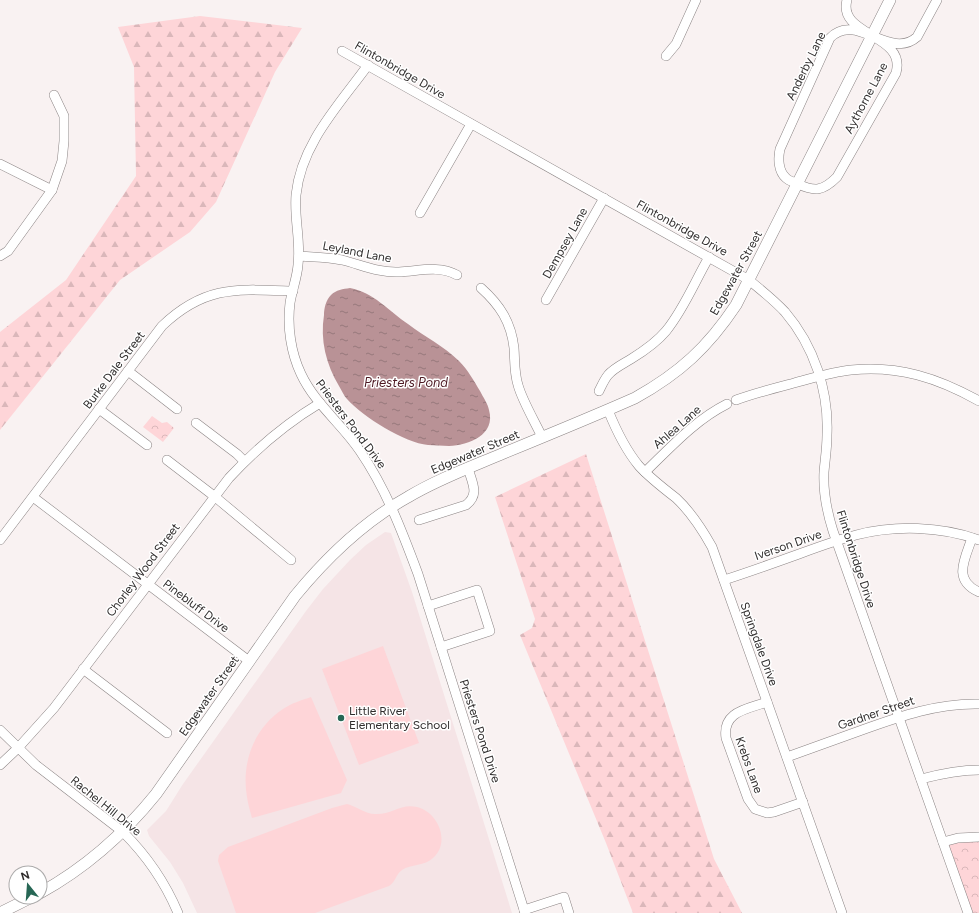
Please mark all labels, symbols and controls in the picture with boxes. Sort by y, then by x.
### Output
street label: Anderby Lane [783,29,829,102]
street label: Flintonbridge Drive [352,38,448,102]
street label: Aythorne Lane [841,60,891,136]
street label: Flintonbridge Drive [634,197,730,259]
street label: Dempsey Lane [540,205,590,281]
street label: Edgewater Street [707,228,765,318]
street label: Leyland Lane [321,238,393,266]
street label: Burke Dale Street [80,328,148,412]
water label: Priesters Pond [364,375,448,390]
street label: Priesters Pond Drive [313,377,389,472]
street label: Ahlea Lane [650,402,704,452]
street label: Edgewater Street [429,427,522,477]
street label: Flintonbridge Drive [834,508,879,610]
street label: Chorley Wood Street [103,520,183,619]
street label: Iverson Drive [753,527,824,563]
street label: Pinebluff Drive [160,577,232,636]
street label: Springdale Drive [737,600,781,688]
street label: Edgewater Street [176,653,242,739]
street label: Priesters Pond Drive [457,678,503,785]
street label: Gardner Street [836,693,917,733]
place label: Little River Elementary School [349,704,450,732]
marker: Little River Elementary School [336,713,346,723]
street label: Krebs Lane [732,735,766,796]
street label: Rachel Hill Drive [68,773,144,839]
north arrow [8,865,48,905]
text: N [19,868,31,883]

